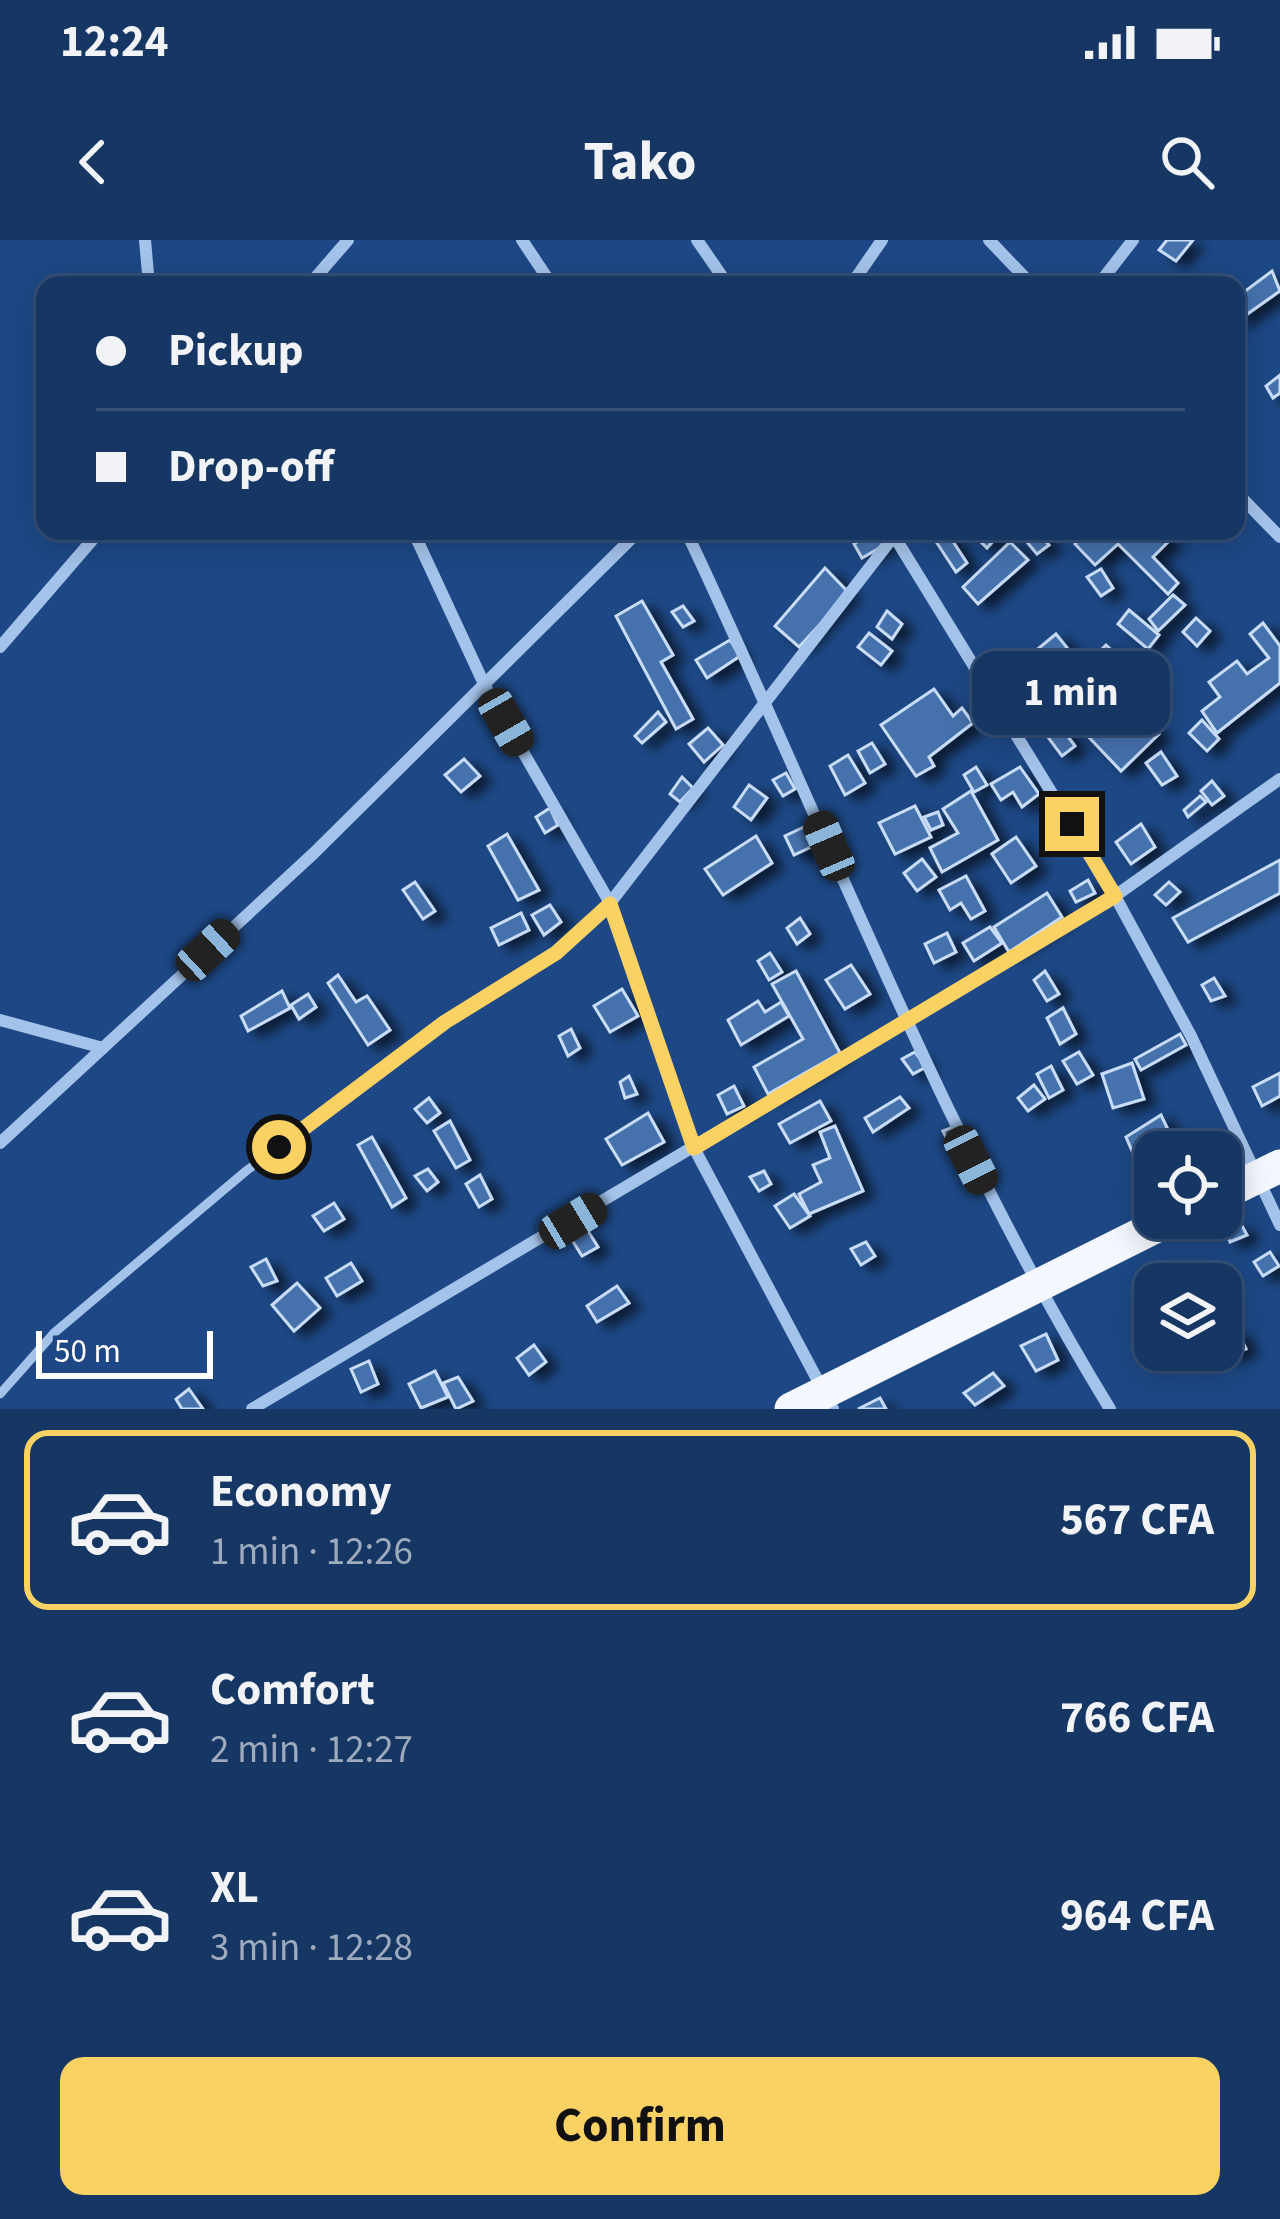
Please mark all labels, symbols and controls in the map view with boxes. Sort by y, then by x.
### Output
text: 12:24 [60,10,169,74]
text: Tako [583,124,697,201]
icon: back [60,129,126,195]
icon: search [1154,129,1220,195]
text: Pickup [168,319,304,383]
text: Drop-off [168,435,334,499]
callout: 1 min [973,650,1171,734]
text: 1 min [1024,665,1118,721]
car [472,682,540,762]
route end [1045,797,1099,851]
car [798,806,860,886]
car [169,912,247,988]
route start [252,1120,306,1174]
car [939,1120,1003,1200]
map controls [1134,1131,1242,1371]
button: locate [1134,1131,1242,1239]
car [533,1187,613,1255]
button: layers [1134,1263,1242,1371]
scale bar [36,1325,213,1378]
text: 50 m [54,1328,121,1375]
text: Economy [210,1460,392,1524]
icon: car [66,1466,174,1574]
text: 567 CFA [1060,1488,1214,1552]
text: 1 min · 12:26 [210,1524,413,1580]
text: Comfort [210,1658,375,1722]
icon: car [66,1664,174,1772]
text: 766 CFA [1060,1686,1214,1750]
text: 2 min · 12:27 [210,1722,413,1778]
text: XL [210,1856,259,1920]
icon: car [66,1862,174,1970]
text: 964 CFA [1060,1884,1214,1948]
text: 3 min · 12:28 [210,1920,413,1976]
button: Confirm [60,2057,1220,2195]

